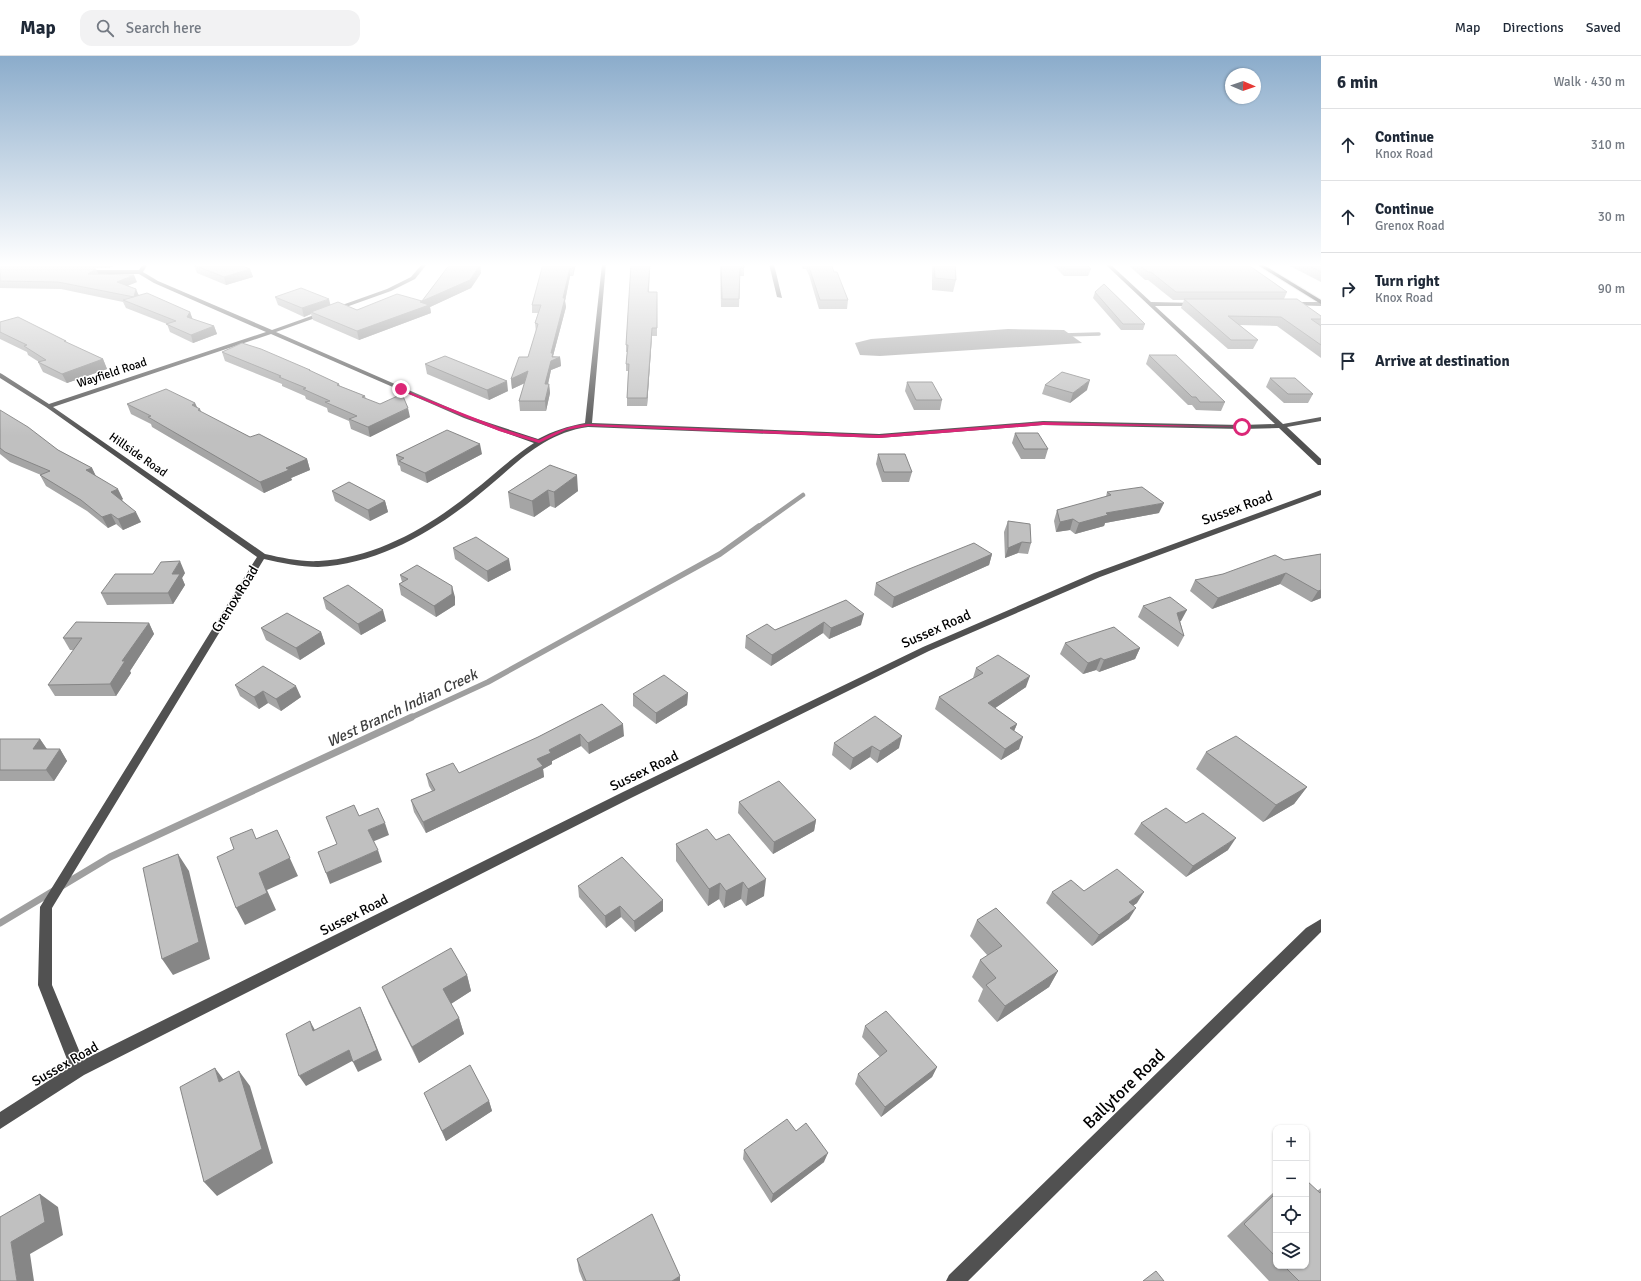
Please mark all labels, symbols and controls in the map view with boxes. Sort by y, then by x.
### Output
search box [80,10,360,46]
text: Map [20,16,56,40]
icon: search [94,17,116,39]
text: Search here [126,19,201,37]
text: Map [1455,19,1481,36]
text: Directions [1503,19,1564,36]
text: Saved [1586,19,1621,36]
north arrow [1225,68,1261,104]
text: 6 min [1337,72,1378,93]
text: Walk · 430 m [1554,74,1625,90]
text: Continue [1375,128,1434,146]
icon: ahead [1337,134,1359,156]
text: 310 m [1591,137,1625,153]
text: Knox Road [1375,146,1433,162]
text: Continue [1375,200,1434,218]
icon: ahead [1337,206,1359,228]
text: 30 m [1598,209,1625,225]
text: Grenox Road [1375,218,1445,234]
text: Turn right [1375,272,1440,290]
icon: right [1337,278,1359,300]
text: 90 m [1598,281,1625,297]
text: Knox Road [1375,290,1433,306]
icon: arrive [1337,350,1359,372]
text: Arrive at destination [1375,352,1510,370]
street label: Wayfield Road [75,355,149,391]
route end [392,380,410,398]
route start [1233,418,1251,436]
street label: Hillside Road [106,430,170,480]
street label: Sussex Road [1199,487,1275,529]
street label: Grenox Road [208,563,262,635]
street label: Sussex Road [899,606,973,652]
water label: West Branch Indian Creek [324,665,481,751]
street label: Sussex Road [607,747,681,795]
street label: Sussex Road [317,891,391,939]
street label: Sussex Road [29,1038,101,1090]
street label: Ballytore Road [1079,1045,1169,1133]
map controls [1273,1125,1309,1269]
button: + [1273,1125,1309,1161]
button: − [1273,1161,1309,1197]
button: locate [1273,1197,1309,1233]
button: layers [1273,1233,1309,1269]

